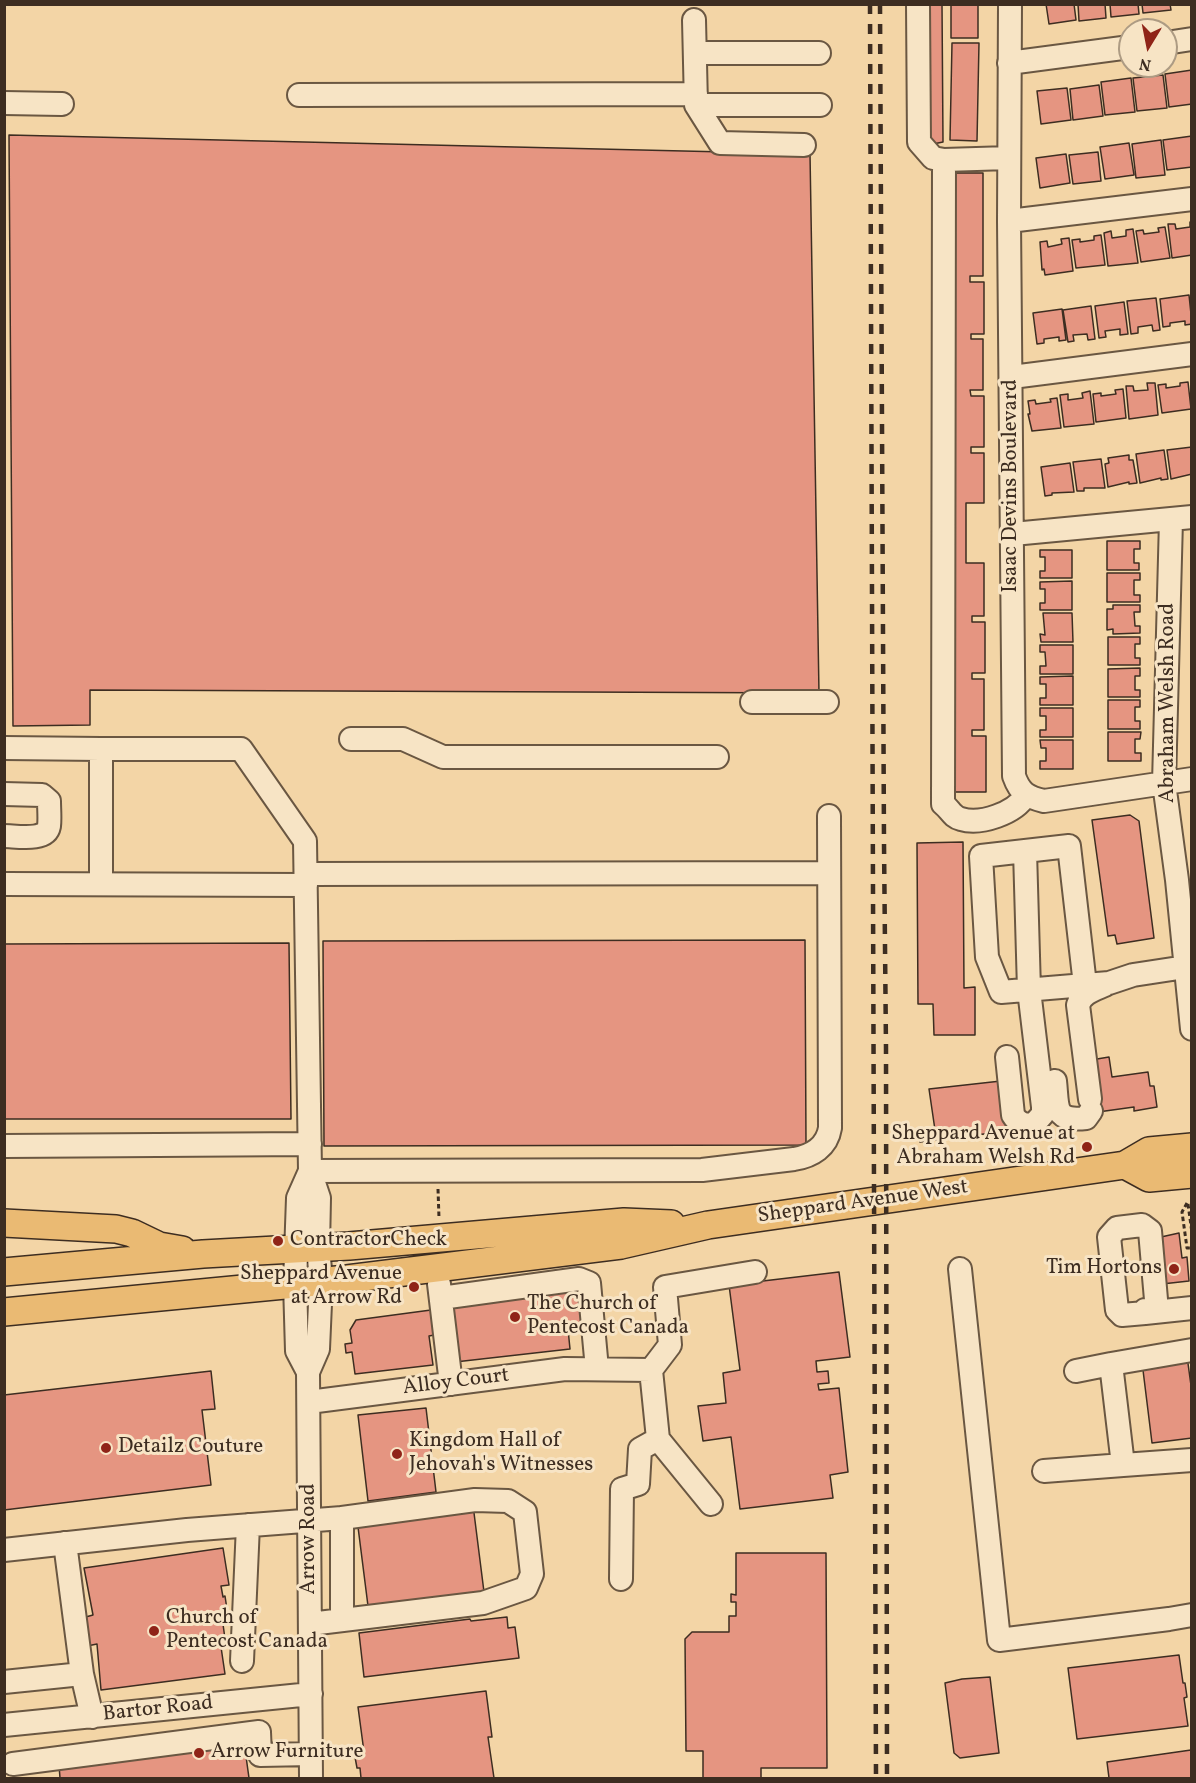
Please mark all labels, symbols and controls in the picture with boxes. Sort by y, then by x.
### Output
north arrow [1118,18,1178,78]
text: N [1138,52,1153,76]
street label: Isaac Devins Boulevard [999,379,1025,593]
street label: Abraham Welsh Road [1156,603,1182,803]
place label: Sheppard Avenue at Abraham Welsh Rd [891,1122,1075,1172]
marker: Sheppard Avenue at Abraham Welsh Rd [1080,1140,1094,1154]
street label: Sheppard Avenue West [756,1176,970,1230]
place label: ContractorCheck [290,1228,447,1254]
marker: ContractorCheck [271,1234,285,1248]
place label: Tim Hortons [1046,1256,1162,1282]
place label: Sheppard Avenue at Arrow Rd [240,1262,402,1312]
marker: Tim Hortons [1167,1262,1181,1276]
marker: Sheppard Avenue at Arrow Rd [407,1280,421,1294]
place label: The Church of Pentecost Canada [527,1292,689,1342]
marker: The Church of Pentecost Canada [508,1310,522,1324]
street label: Alloy Court [401,1364,511,1402]
place label: Kingdom Hall of Jehovah's Witnesses [409,1429,593,1479]
place label: Detailz Couture [118,1435,263,1461]
marker: Detailz Couture [99,1441,113,1455]
marker: Kingdom Hall of Jehovah's Witnesses [390,1447,404,1461]
street label: Arrow Road [297,1483,323,1595]
place label: Church of Pentecost Canada [166,1606,328,1656]
marker: Church of Pentecost Canada [147,1624,161,1638]
street label: Bartor Road [101,1692,215,1728]
place label: Arrow Furniture [211,1740,363,1766]
marker: Arrow Furniture [192,1746,206,1760]

